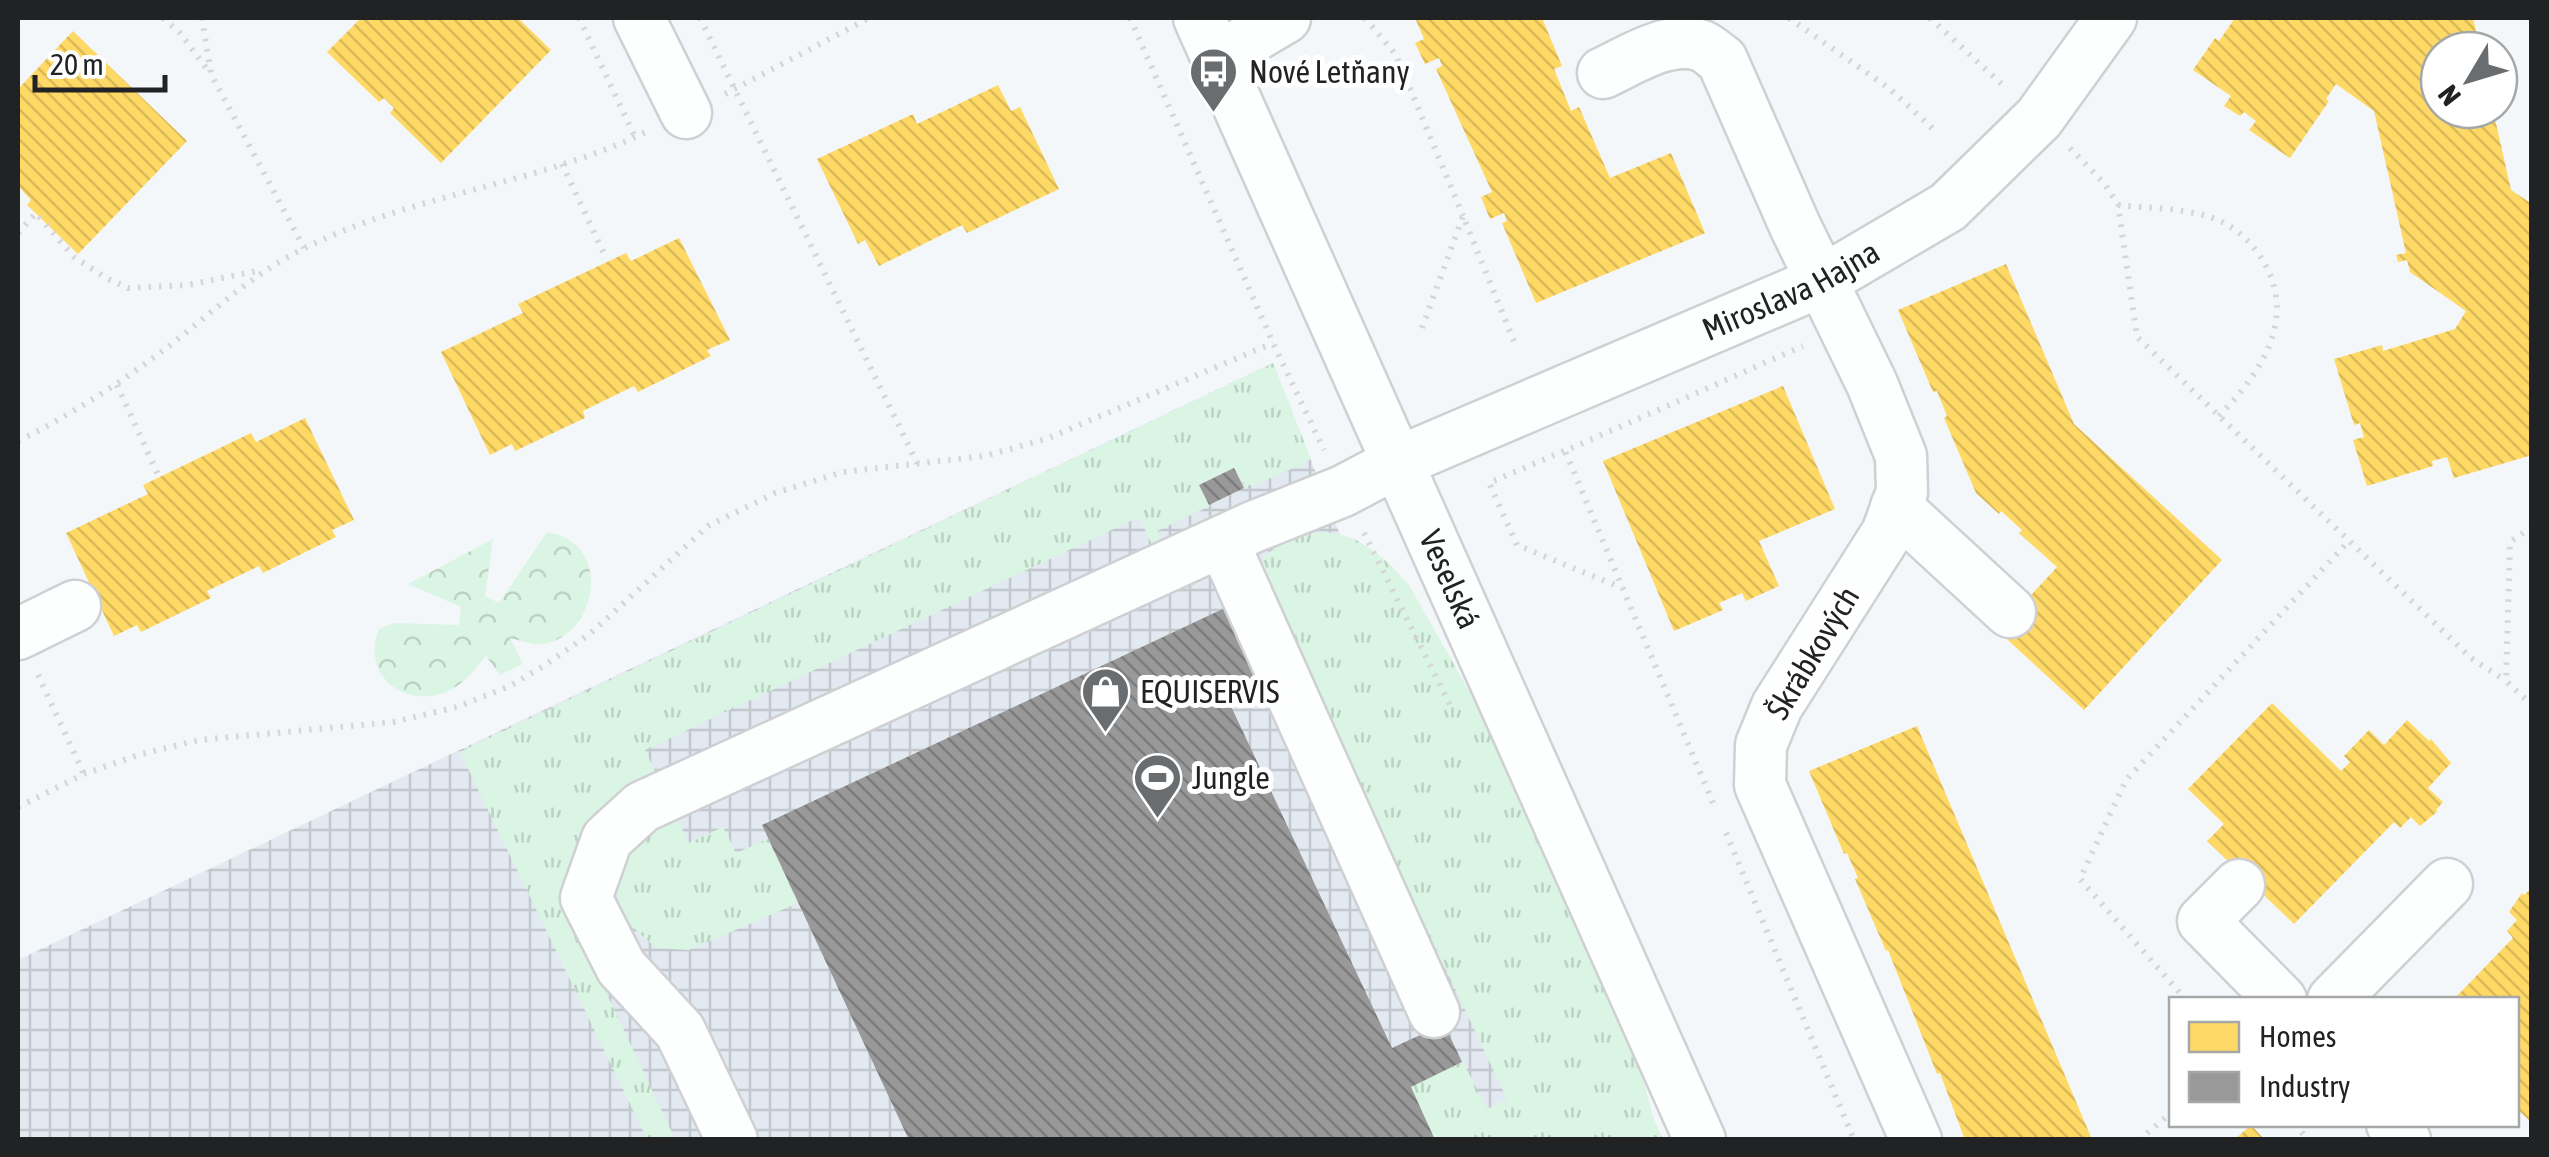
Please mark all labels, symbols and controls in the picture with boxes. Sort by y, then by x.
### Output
scale bar [35,30,165,92]
north arrow [2419,30,2519,130]
bus stop icon: Nové Letňany [1188,46,1240,114]
text: 20 m [50,47,104,81]
place label: Nové Letňany [1249,53,1410,90]
text: N [2432,79,2467,112]
street label: Miroslava Hajna [1697,233,1886,348]
street label: Veselská [1412,524,1488,634]
street label: Škrábkových [1759,580,1867,726]
shop icon: EQUISERVIS [1079,666,1131,734]
place label: EQUISERVIS [1140,673,1279,710]
sports icon: Jungle [1131,752,1183,820]
place label: Jungle [1192,759,1270,796]
legend [2169,997,2519,1127]
text: Homes [2259,1019,2336,1053]
text: Industry [2259,1069,2350,1103]

